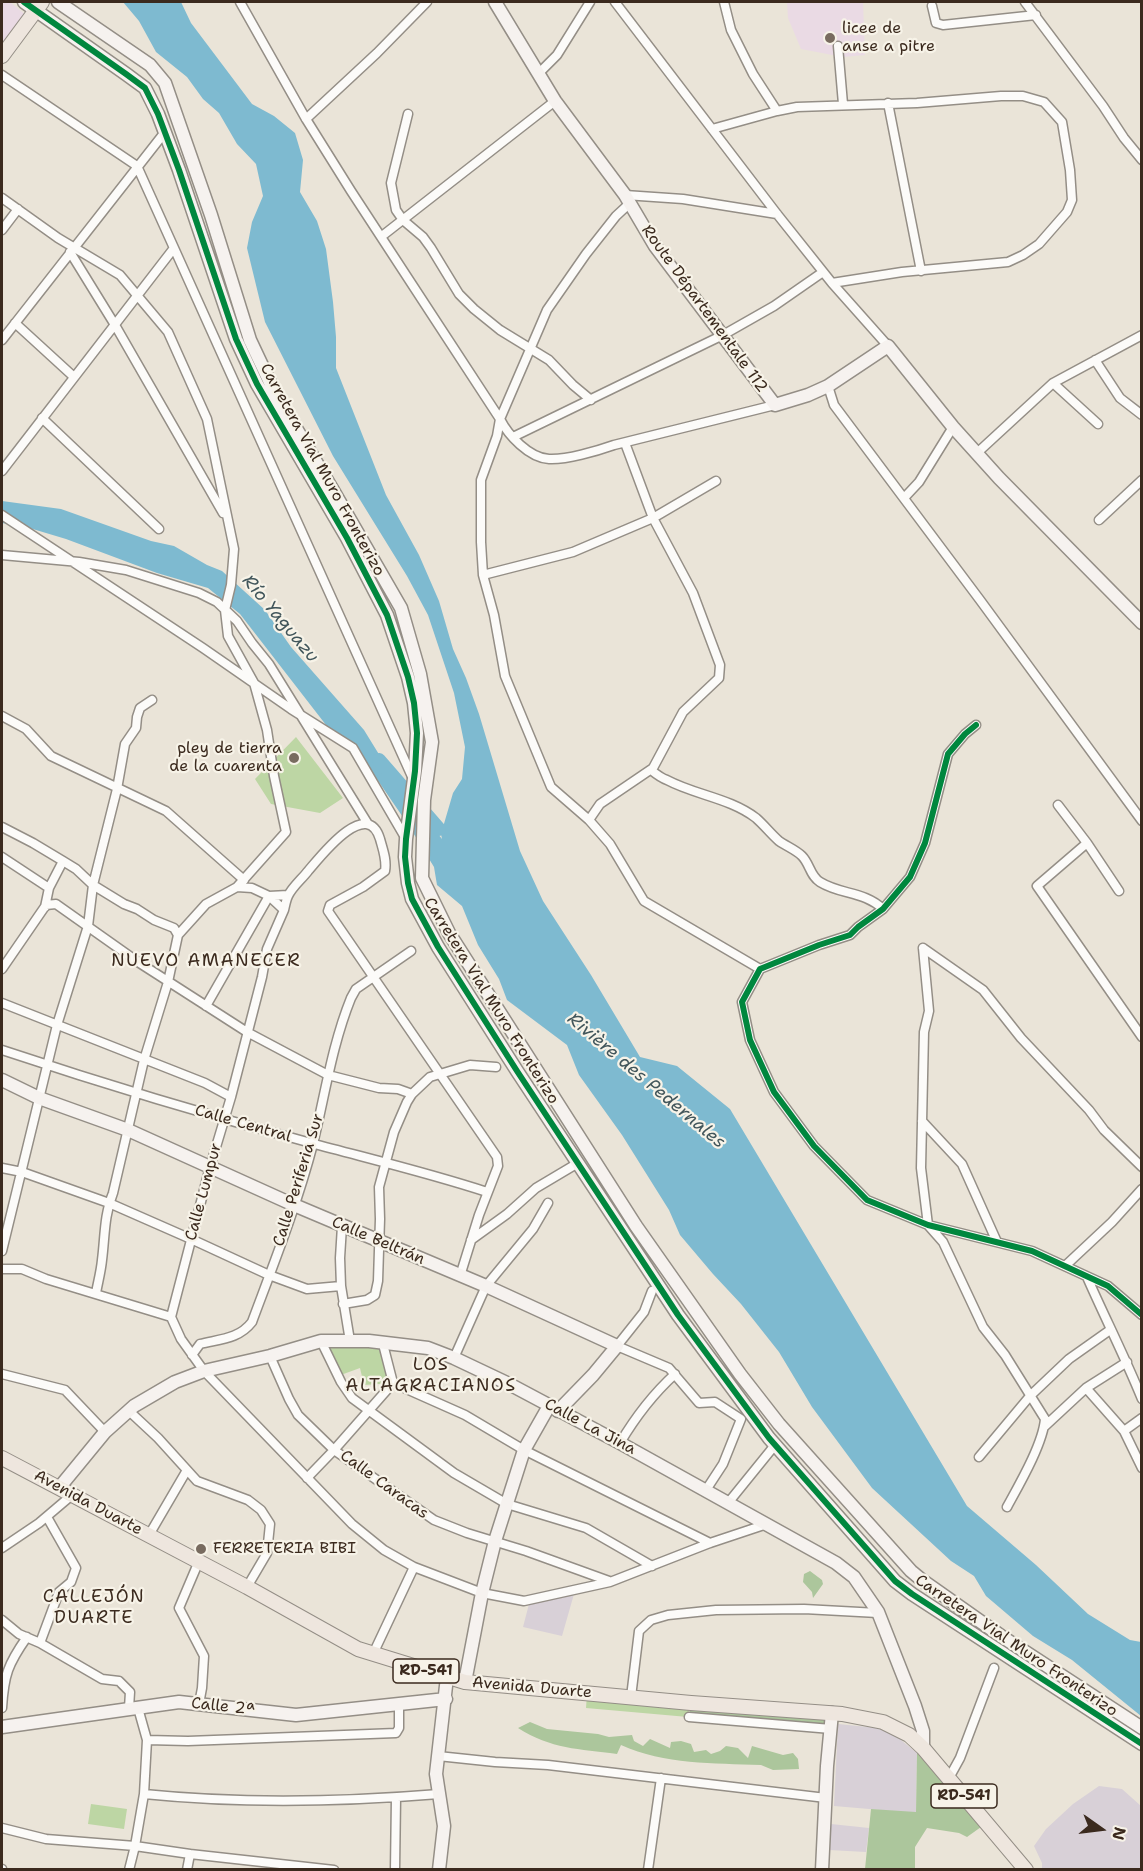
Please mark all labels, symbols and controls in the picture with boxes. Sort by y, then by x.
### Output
place label: licee de anse a pitre [842,19,935,57]
marker: licee de anse a pitre [823,31,837,45]
street label: Route Départementale 112 [637,222,771,396]
street label: Carretera Vial Muro Fronterizo [255,360,389,580]
water label: Río Yaguazu [237,571,323,667]
place label: pley de tierra de la cuarenta [169,739,282,777]
marker: pley de tierra de la cuarenta [287,751,301,765]
street label: Carretera Vial Muro Fronterizo [419,894,563,1108]
district label: NUEVO AMANECER [111,950,301,972]
water label: Rivière des Pedernales [563,1009,729,1153]
street label: Calle Central [193,1101,293,1147]
street label: Calle Periferia Sur [270,1111,328,1249]
street label: Calle Lumpur [182,1141,226,1243]
street label: Calle Beltrán [329,1213,427,1269]
district label: LOS ALTAGRACIANOS [345,1354,517,1396]
street label: Calle La Jina [541,1395,639,1459]
street label: Calle Caracas [336,1446,432,1524]
street label: Avenida Duarte [30,1466,146,1540]
place label: FERRETERIA BIBI [213,1539,356,1559]
marker: FERRETERIA BIBI [194,1542,208,1556]
street label: Carretera Vial Muro Fronterizo [911,1571,1121,1721]
district label: CALLEJÓN DUARTE [43,1586,145,1628]
road number: RD-541 [393,1659,459,1683]
street label: Avenida Duarte [471,1673,593,1703]
street label: Calle 2ª [190,1694,256,1720]
road number: RD-541 [931,1784,997,1808]
north arrow [1071,1799,1131,1859]
text: N [1107,1825,1131,1842]

